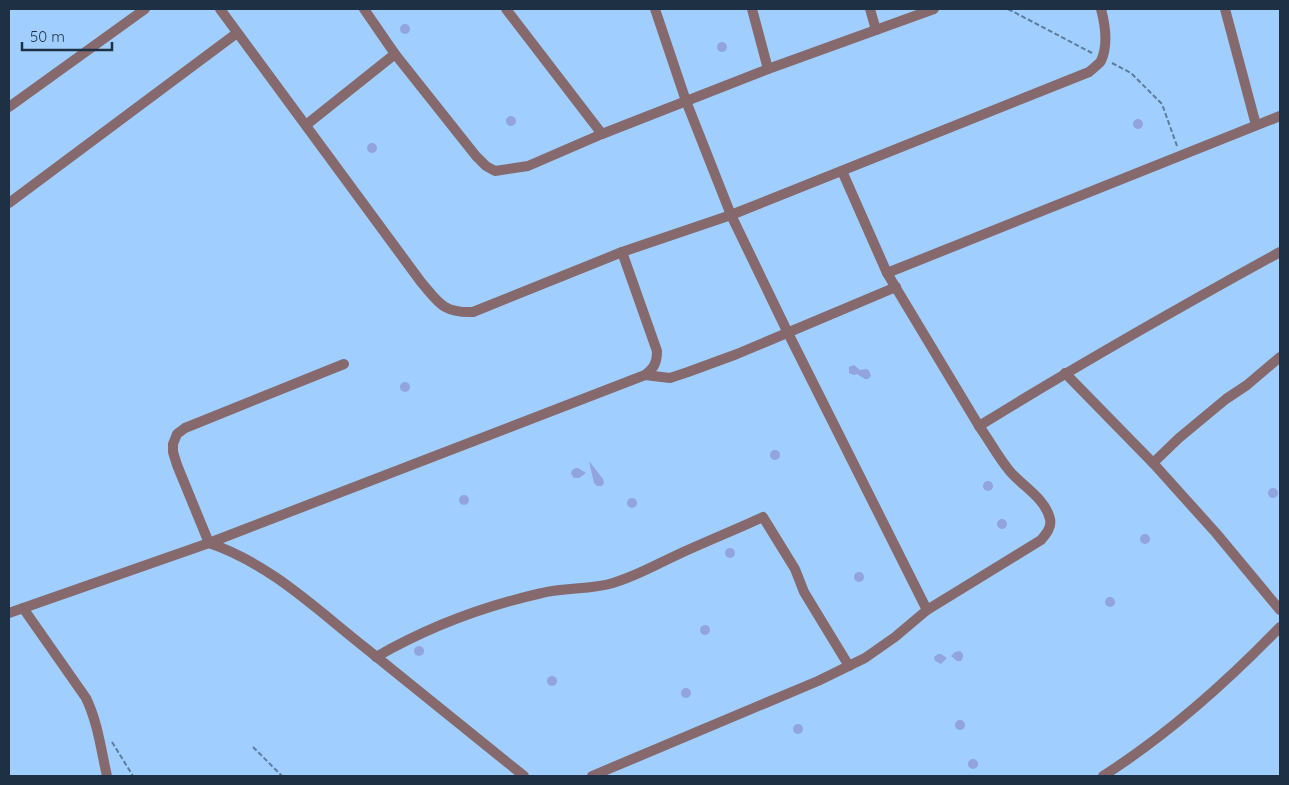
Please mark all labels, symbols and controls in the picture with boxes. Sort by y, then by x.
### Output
scale bar [22,20,112,52]
text: 50 m [30,27,65,46]

